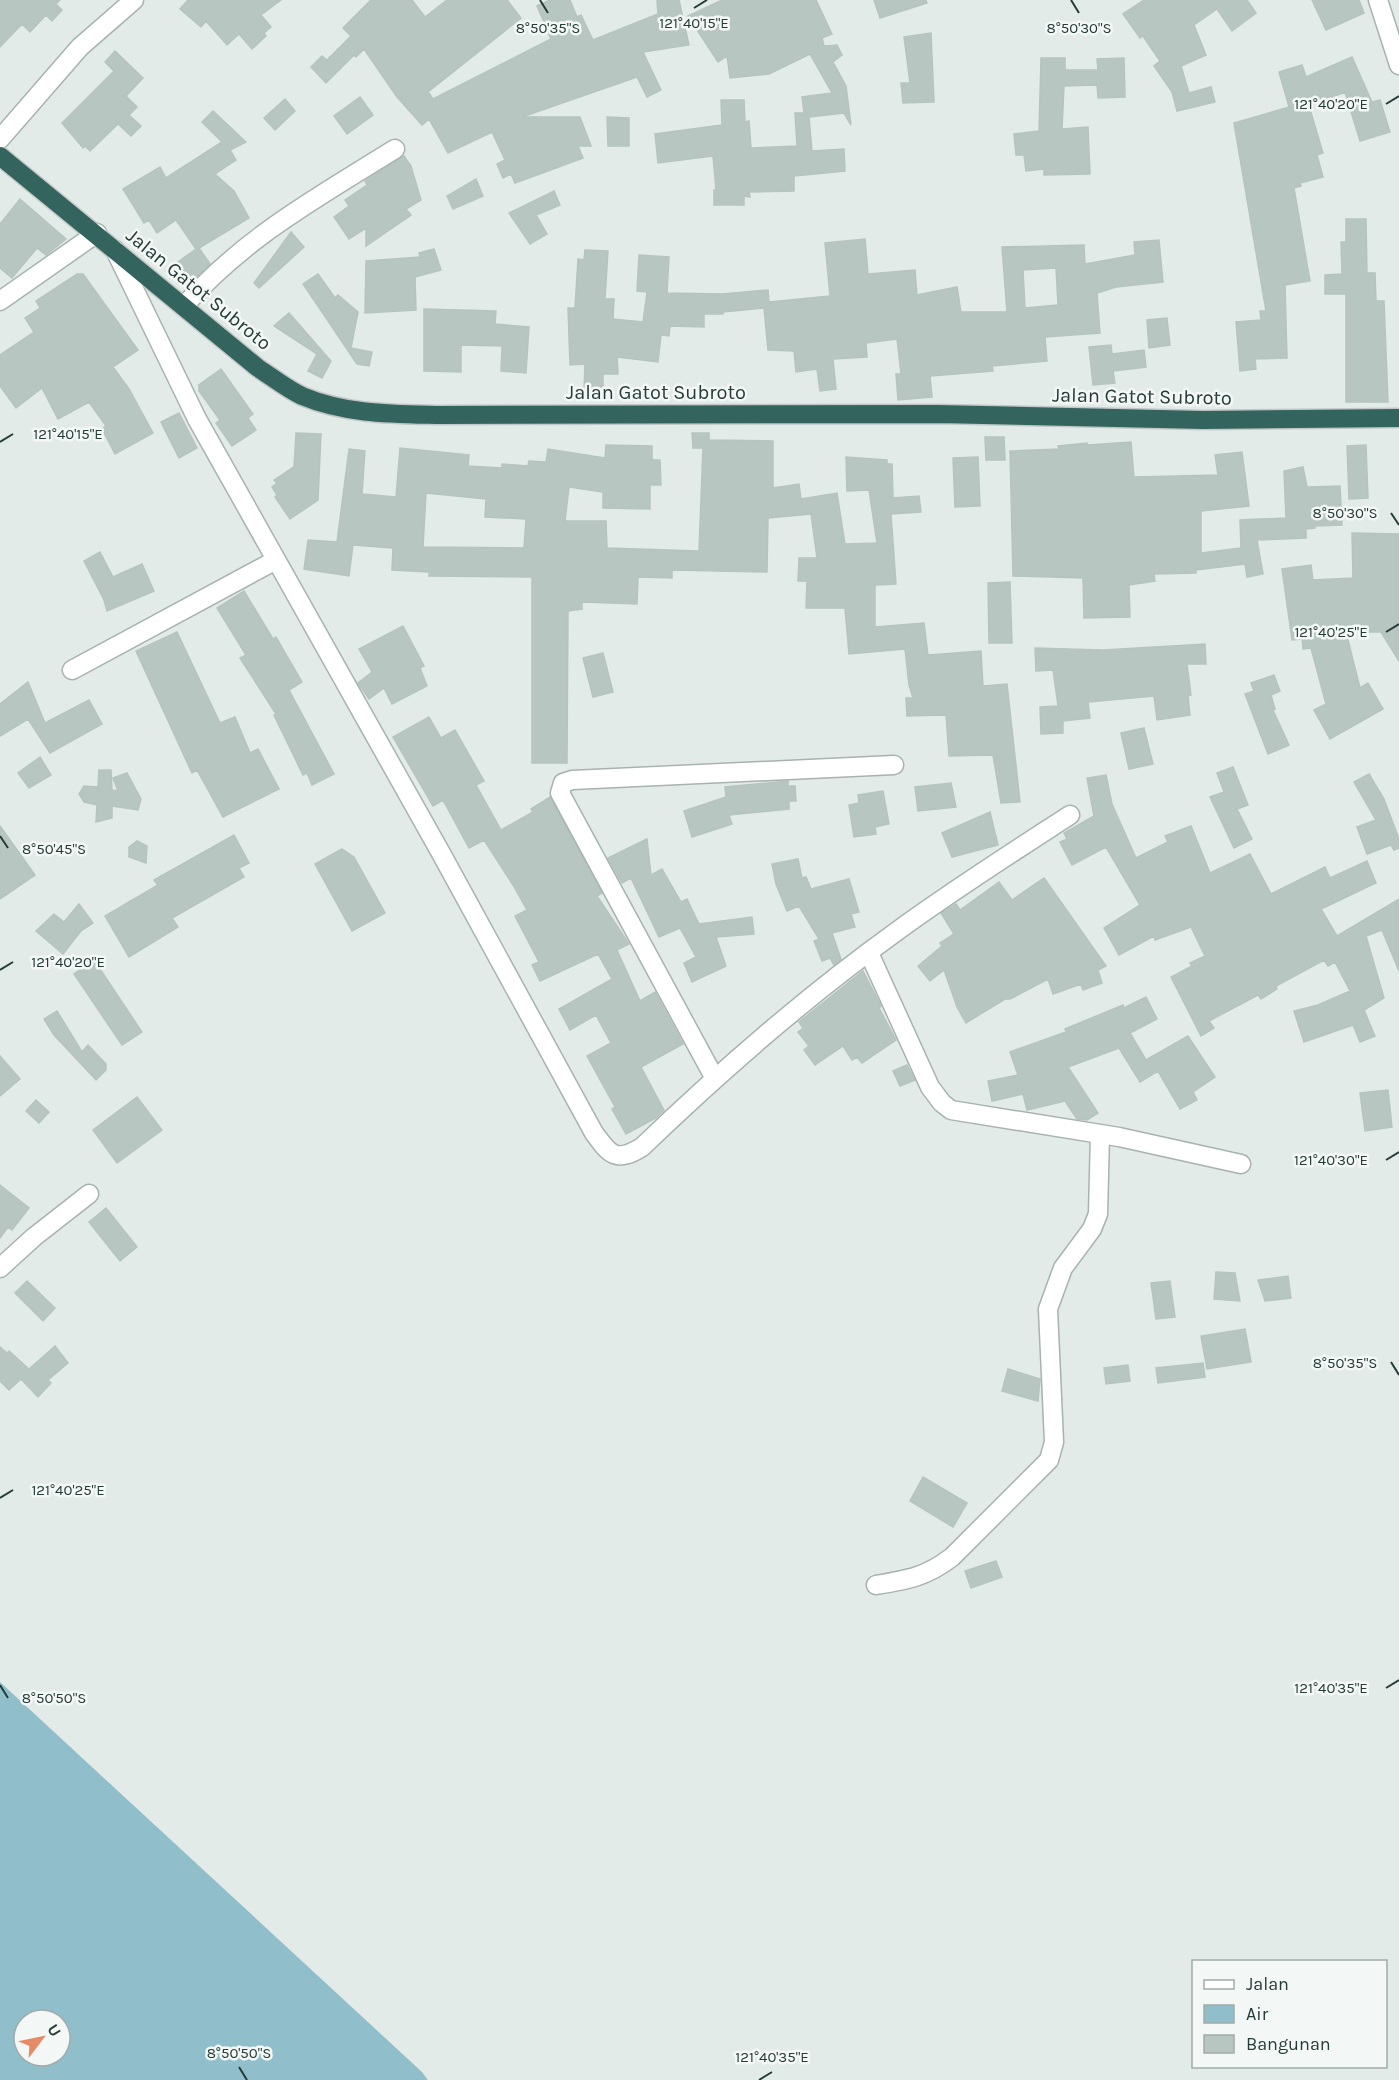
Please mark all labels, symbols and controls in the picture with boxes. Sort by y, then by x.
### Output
text: 121°40'15"E [659,14,729,32]
text: 8°50'35"S [516,19,580,37]
text: 8°50'30"S [1046,19,1112,37]
text: 121°40'20"E [1294,95,1368,113]
street label: Jalan Gatot Subroto [122,224,276,355]
street label: Jalan Gatot Subroto [566,381,746,404]
street label: Jalan Gatot Subroto [1052,383,1232,410]
text: 121°40'15"E [33,425,103,443]
text: 8°50'30"S [1312,504,1378,522]
text: 121°40'25"E [1294,623,1368,641]
text: 8°50'45"S [22,840,86,858]
text: 121°40'20"E [31,953,105,971]
text: 121°40'30"E [1294,1151,1368,1169]
text: 8°50'35"S [1313,1354,1377,1372]
text: 121°40'25"E [31,1481,105,1499]
text: 121°40'35"E [1294,1679,1368,1697]
text: 8°50'50"S [22,1689,86,1707]
legend [1192,1960,1387,2068]
text: Jalan [1246,1973,1289,1995]
text: Air [1246,2003,1269,2025]
north arrow [12,2008,72,2068]
text: U [43,2021,65,2040]
text: Bangunan [1246,2033,1331,2055]
text: 8°50'50"S [207,2044,271,2062]
text: 121°40'35"E [735,2048,809,2066]

